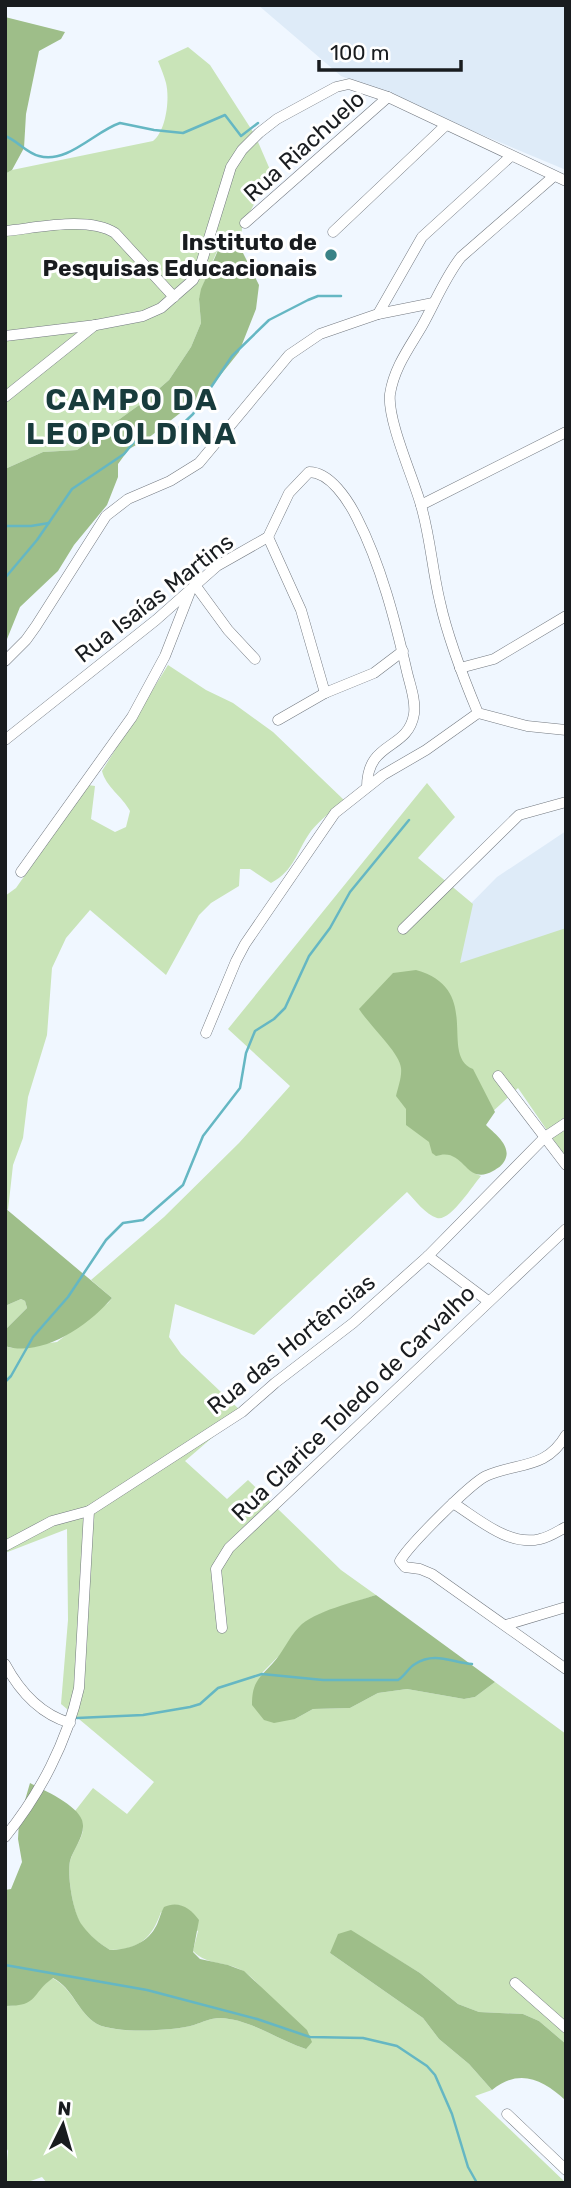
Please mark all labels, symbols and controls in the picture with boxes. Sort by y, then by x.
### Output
scale bar [319,28,461,72]
text: 100 m [330,40,389,65]
street label: Rua Riachuelo [238,84,370,208]
place label: Instituto de Pesquisas Educacionais [43,228,317,282]
marker: Instituto de Pesquisas Educacionais [323,247,339,263]
district label: CAMPO DA LEOPOLDINA [26,382,238,452]
street label: Rua Isaías Martins [69,527,239,669]
street label: Rua das Hortências [201,1268,381,1420]
street label: Rua Clarice Toledo de Carvalho [225,1279,481,1527]
north arrow [28,2090,98,2160]
text: N [57,2097,72,2121]

